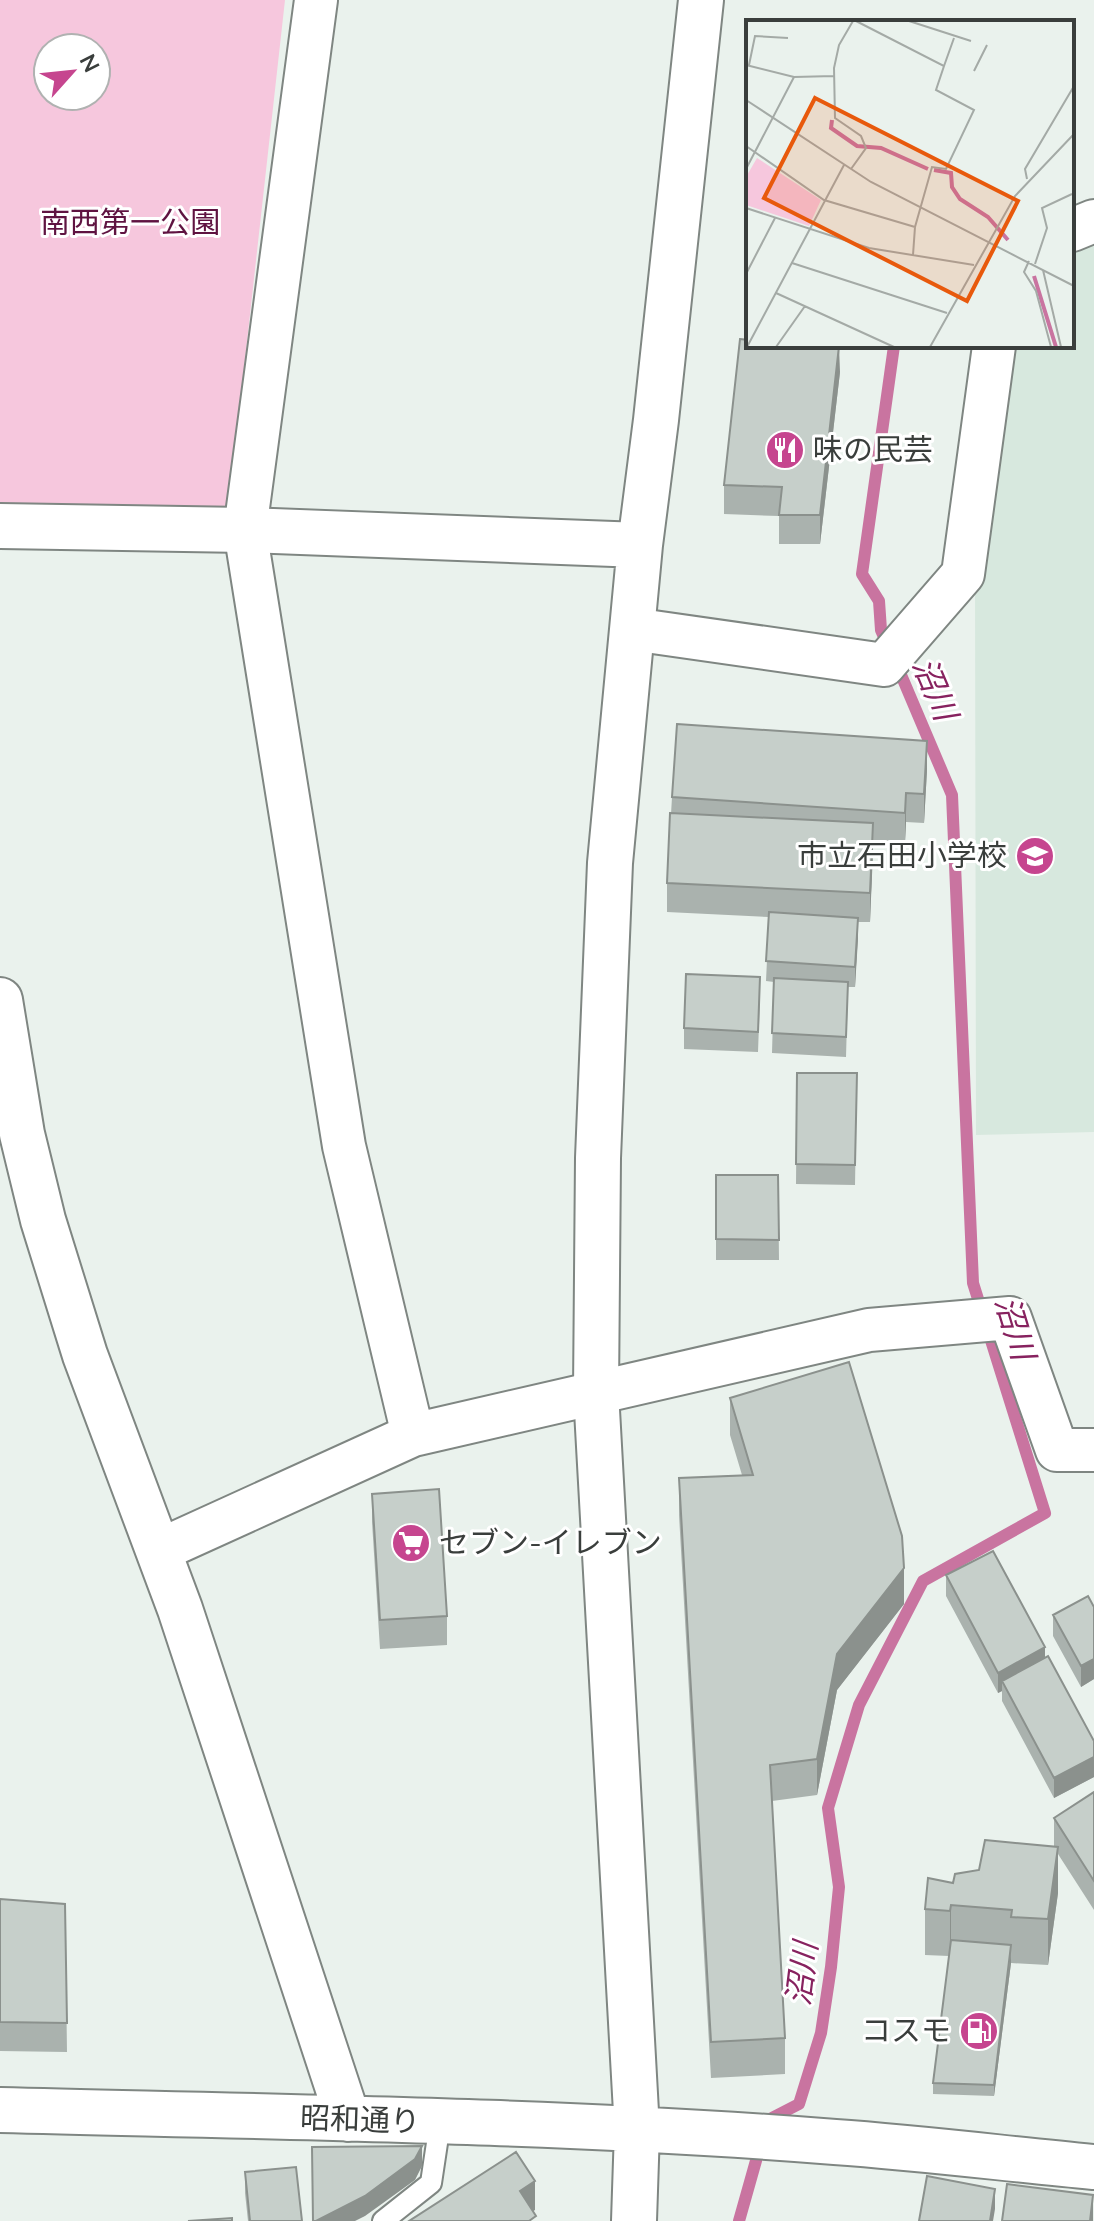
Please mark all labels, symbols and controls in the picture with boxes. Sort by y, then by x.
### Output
inset map [746,20,1074,348]
north arrow [32,32,112,112]
text: N [74,49,106,77]
park label: 南西第一公園 [40,203,220,241]
restaurant icon: 味の民芸 [764,429,806,471]
place label: 味の民芸 [813,430,933,468]
water label: 沼川 [905,651,968,729]
school or university icon: 市立石田小学校 [1014,835,1056,877]
place label: 市立石田小学校 [797,836,1007,874]
water label: 沼川 [987,1291,1045,1367]
supermarket icon: セブン-イレブン [390,1522,432,1564]
place label: セブン-イレブン [439,1523,662,1561]
water label: 沼川 [777,1937,825,2008]
fuel station icon: コスモ [958,2010,1000,2052]
place label: コスモ [861,2011,951,2049]
street label: 昭和通り [299,2098,421,2140]

